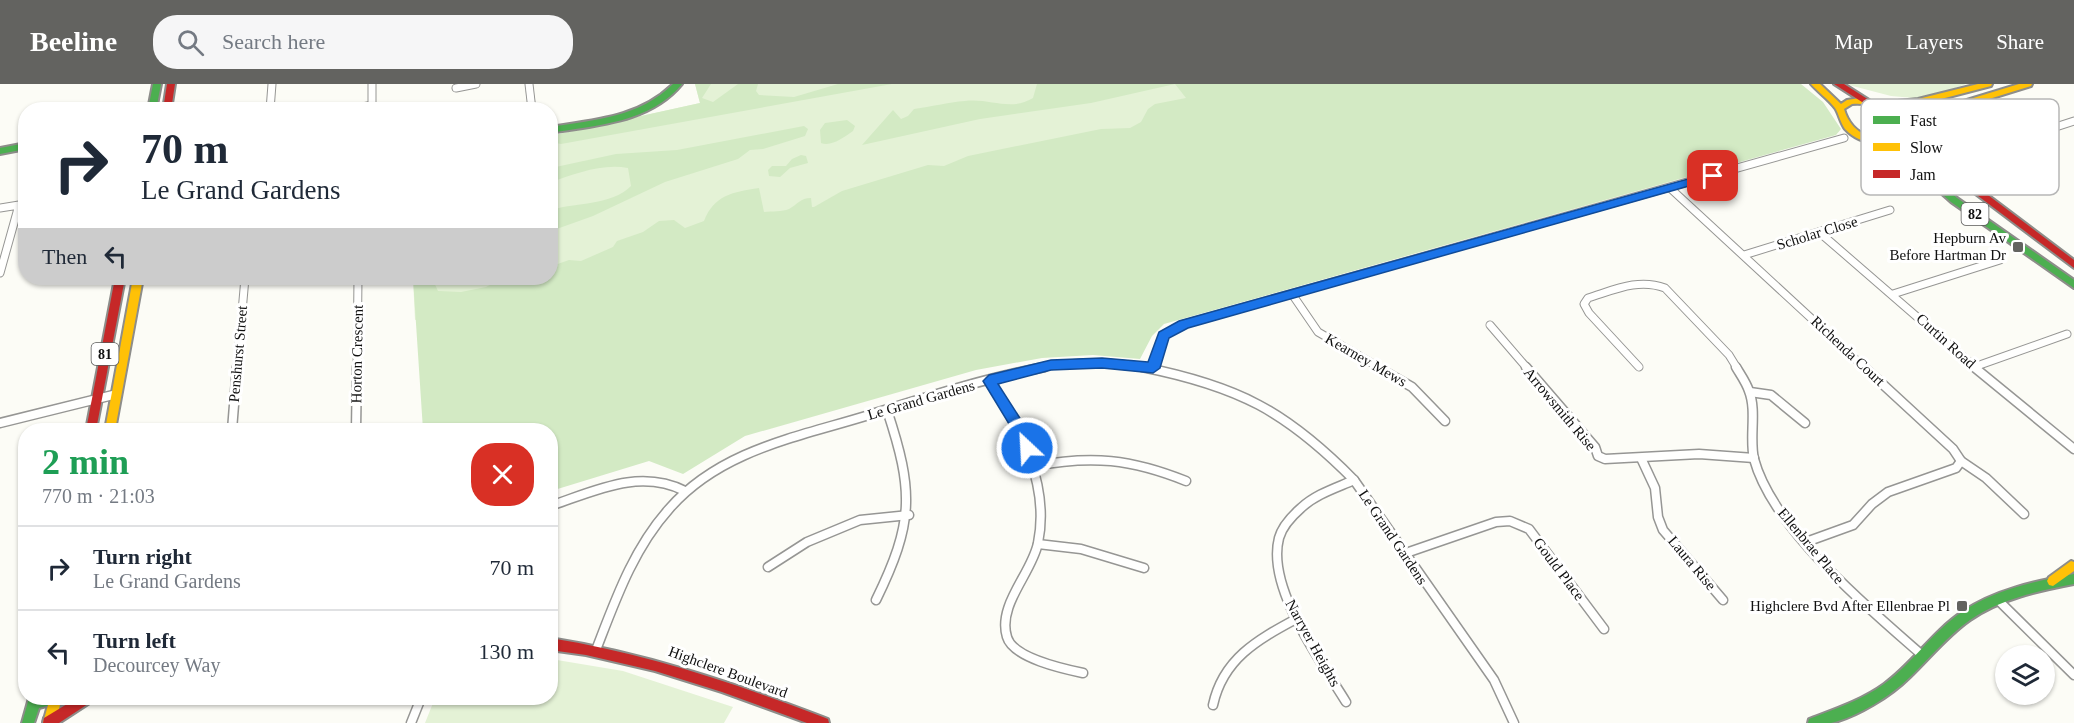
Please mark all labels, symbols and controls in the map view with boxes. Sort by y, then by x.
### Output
search box [153,15,573,69]
text: Beeline [30,26,117,57]
icon: search [174,26,207,59]
text: Search here [222,29,325,54]
text: Map [1835,30,1873,54]
text: Layers [1906,30,1963,54]
text: Share [1996,30,2044,54]
legend [1861,99,2059,195]
text: Fast [1910,112,1937,129]
icon: right [42,126,120,204]
text: 70 m [141,126,229,172]
text: Slow [1910,139,1943,156]
pin [1687,150,1738,201]
icon: arrive [1696,159,1729,192]
text: Jam [1910,166,1936,183]
text: Le Grand Gardens [141,175,340,205]
road number: 82 [1962,203,1988,225]
street label: Scholar Close [1775,213,1860,253]
place label: Hepburn Av Before Hartman Dr [1889,230,2006,263]
icon: left [99,240,132,273]
marker: Hepburn Av Before Hartman Dr [2011,240,2025,254]
text: Then [42,244,87,269]
street label: Penshurst Street [226,304,250,403]
street label: Horton Crescent [348,304,366,403]
street label: Curtin Road [1913,310,1979,372]
street label: Richenda Court [1808,313,1889,390]
street label: Kearney Mews [1323,330,1410,390]
road number: 81 [92,343,118,365]
street label: Arrowsmith Rise [1521,364,1599,454]
street label: Le Grand Gardens [866,377,977,423]
position arrow [995,416,1059,480]
text: 2 min [42,442,129,482]
button: close [471,443,534,506]
text: 770 m · 21:03 [42,485,155,507]
street label: Le Grand Gardens [1355,487,1431,588]
street label: Ellenbrae Place [1775,505,1847,587]
street label: Laura Rise [1665,533,1719,593]
street label: Gould Place [1530,535,1588,604]
text: Turn right [93,544,192,569]
icon: right [42,552,75,585]
text: 70 m [489,555,534,580]
text: Le Grand Gardens [93,570,241,592]
street label: Narryer Heights [1282,597,1344,689]
place label: Highclere Bvd After Ellenbrae Pl [1750,598,1950,614]
marker: Highclere Bvd After Ellenbrae Pl [1955,599,1969,613]
text: Turn left [93,628,176,653]
icon: left [42,636,75,669]
text: 130 m [478,639,534,664]
street label: Highclere Boulevard [666,643,790,701]
map controls [1995,645,2055,705]
button: layers [1995,645,2055,705]
text: Decourcey Way [93,654,220,676]

